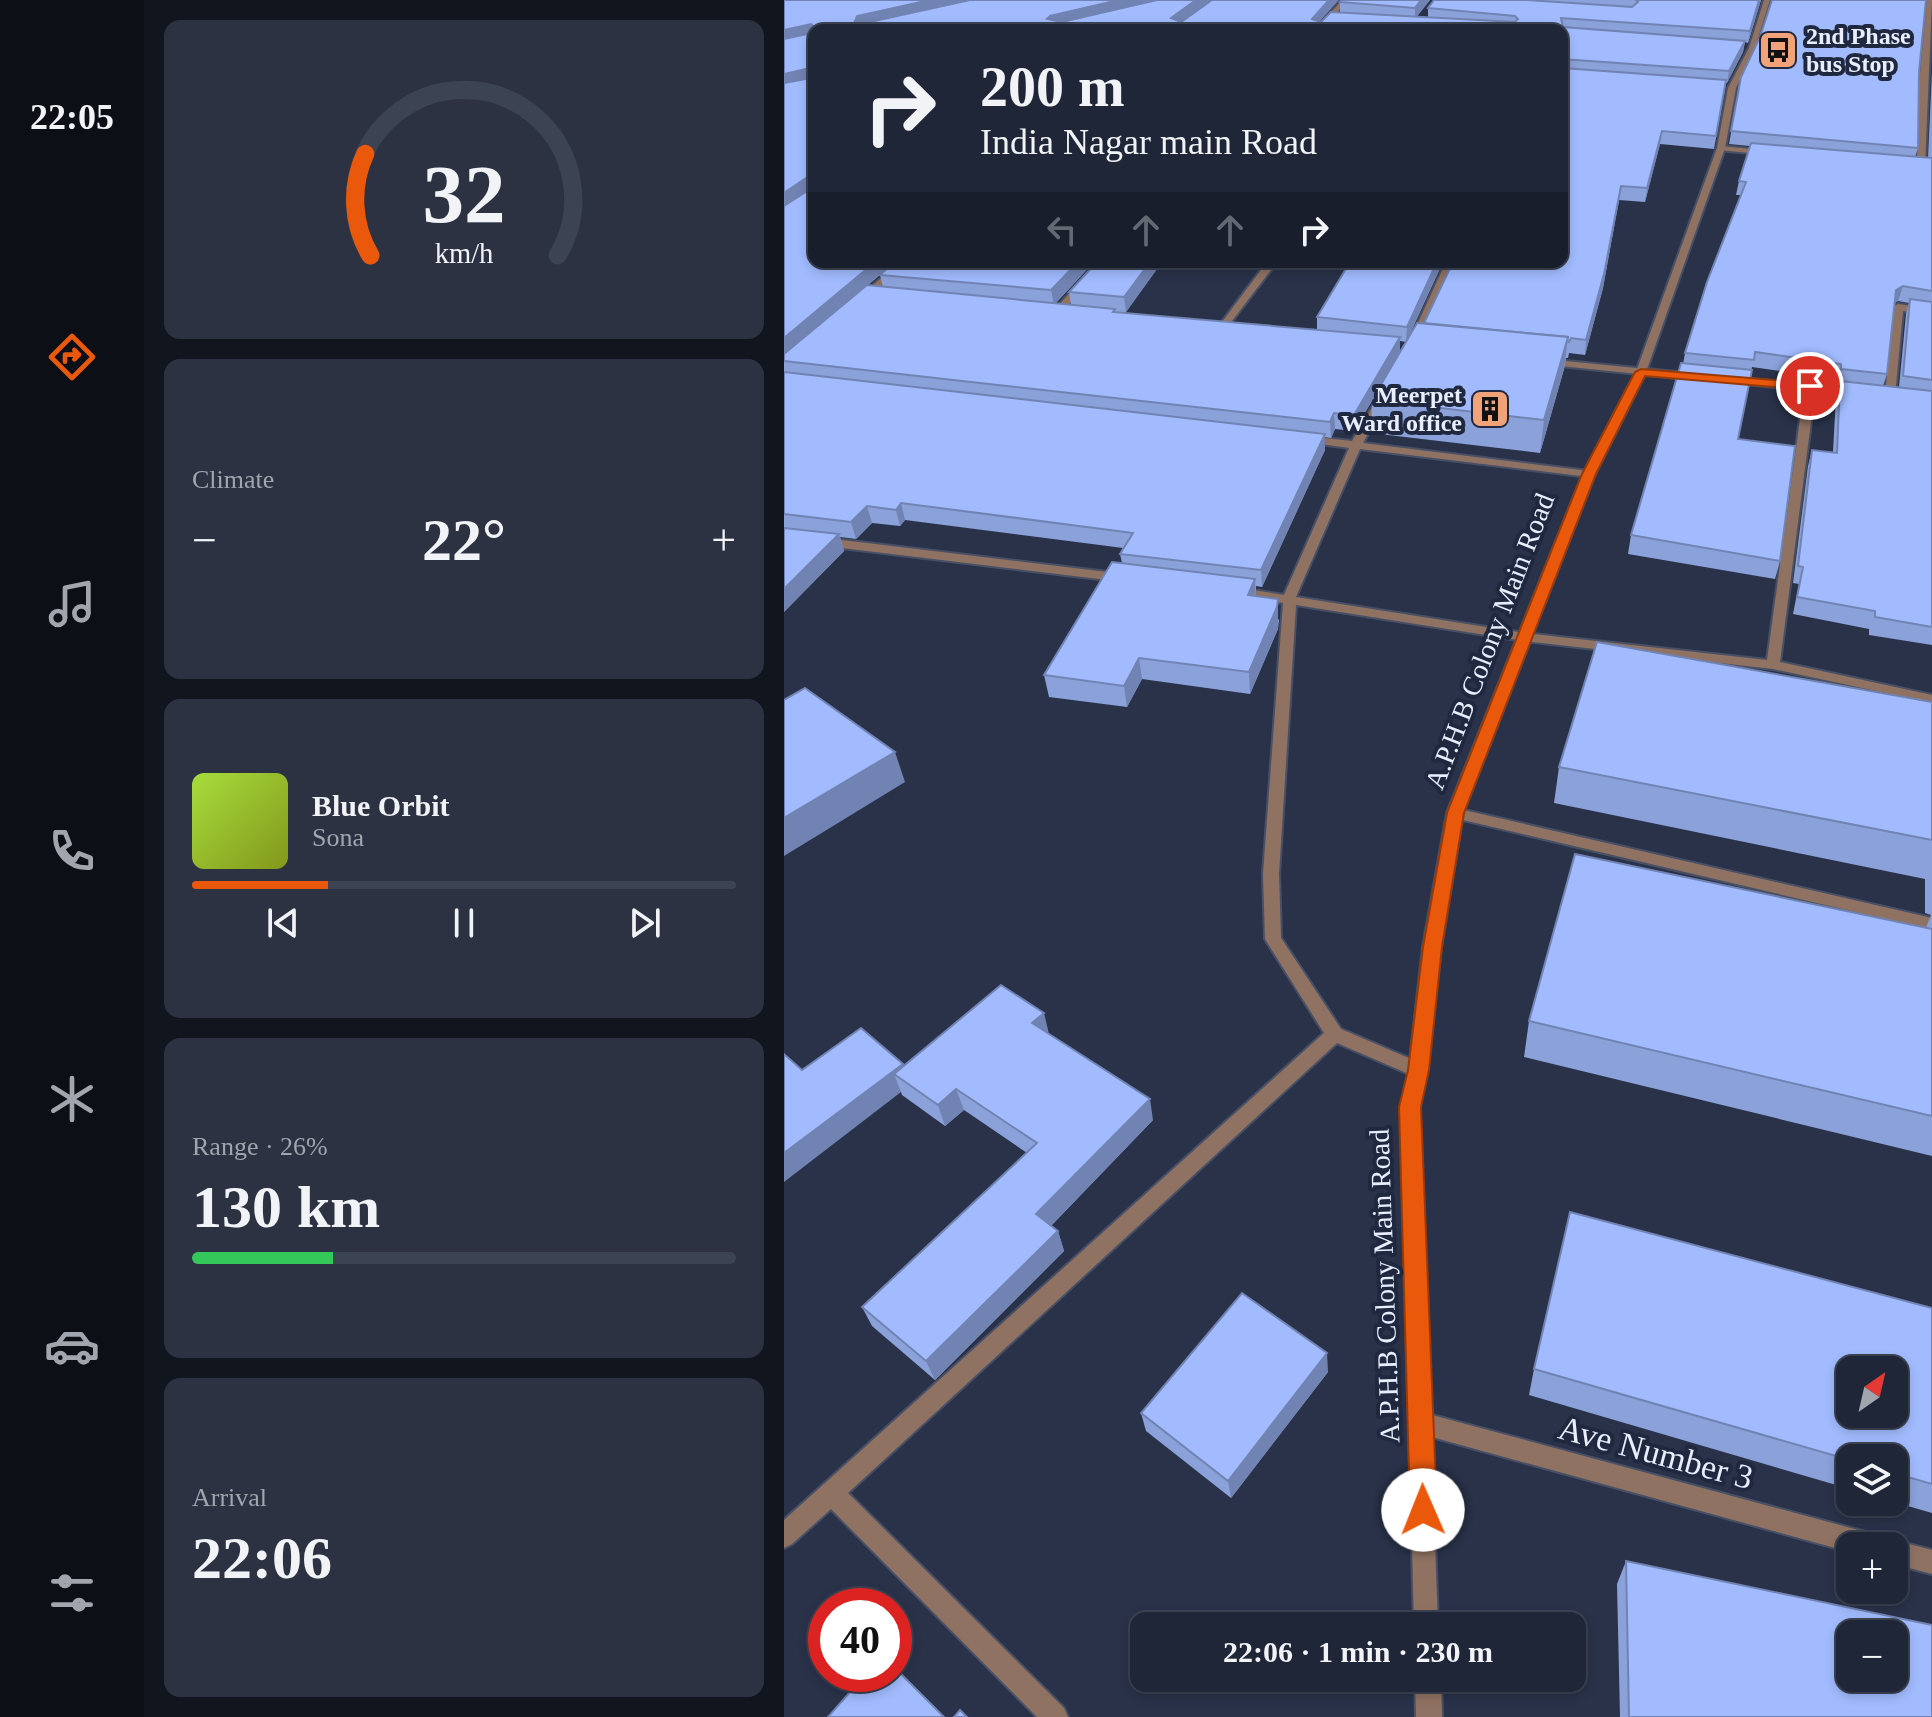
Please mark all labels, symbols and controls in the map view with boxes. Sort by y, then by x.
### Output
place label: 2nd Phase bus Stop [1806,23,1911,77]
bus stop icon: 2nd Phase bus Stop [1757,29,1799,71]
icon: right [848,56,952,160]
text: 200 m [980,56,1125,118]
text: 22:05 [30,97,114,137]
text: India Nagar main Road [980,122,1317,162]
text: 32 [422,147,506,239]
icon: left [1040,208,1084,252]
icon: ahead [1124,208,1168,252]
icon: ahead [1208,208,1252,252]
icon: right [1292,208,1336,252]
text: km/h [435,238,493,269]
icon: directions [44,329,100,385]
pin [1776,352,1844,420]
icon: arrive [1788,364,1832,408]
place label: Meerpet Ward office [1341,382,1462,436]
building icon: Meerpet Ward office [1469,388,1511,430]
text: Climate [192,465,274,494]
street label: A.P.H.B Colony Main Road [1419,489,1560,793]
text: 22° [422,507,506,573]
text: − [192,516,217,565]
text: + [711,516,736,565]
icon: music [44,576,100,632]
text: Blue Orbit [312,789,450,822]
icon: phone [44,823,100,879]
text: Sona [312,823,364,852]
icon: previous [261,901,305,945]
icon: pause [442,901,486,945]
icon: next [623,901,667,945]
icon: climate [44,1071,100,1127]
street label: A.P.H.B Colony Main Road [1364,1128,1405,1444]
text: Range · 26% [192,1132,328,1161]
text: 130 km [192,1174,380,1240]
icon: car [44,1318,100,1374]
north arrow [1836,1356,1908,1428]
map controls [1836,1356,1908,1692]
street label: Ave Number 3 [1555,1409,1757,1496]
button: layers [1836,1444,1908,1516]
position arrow [1381,1468,1465,1552]
text: Arrival [192,1483,267,1512]
text: 22:06 [192,1525,332,1591]
button: + [1836,1532,1908,1604]
icon: filters [44,1565,100,1621]
speed limit sign: 40 [808,1588,912,1692]
button: − [1836,1620,1908,1692]
text: 22:06 · 1 min · 230 m [1223,1635,1493,1668]

